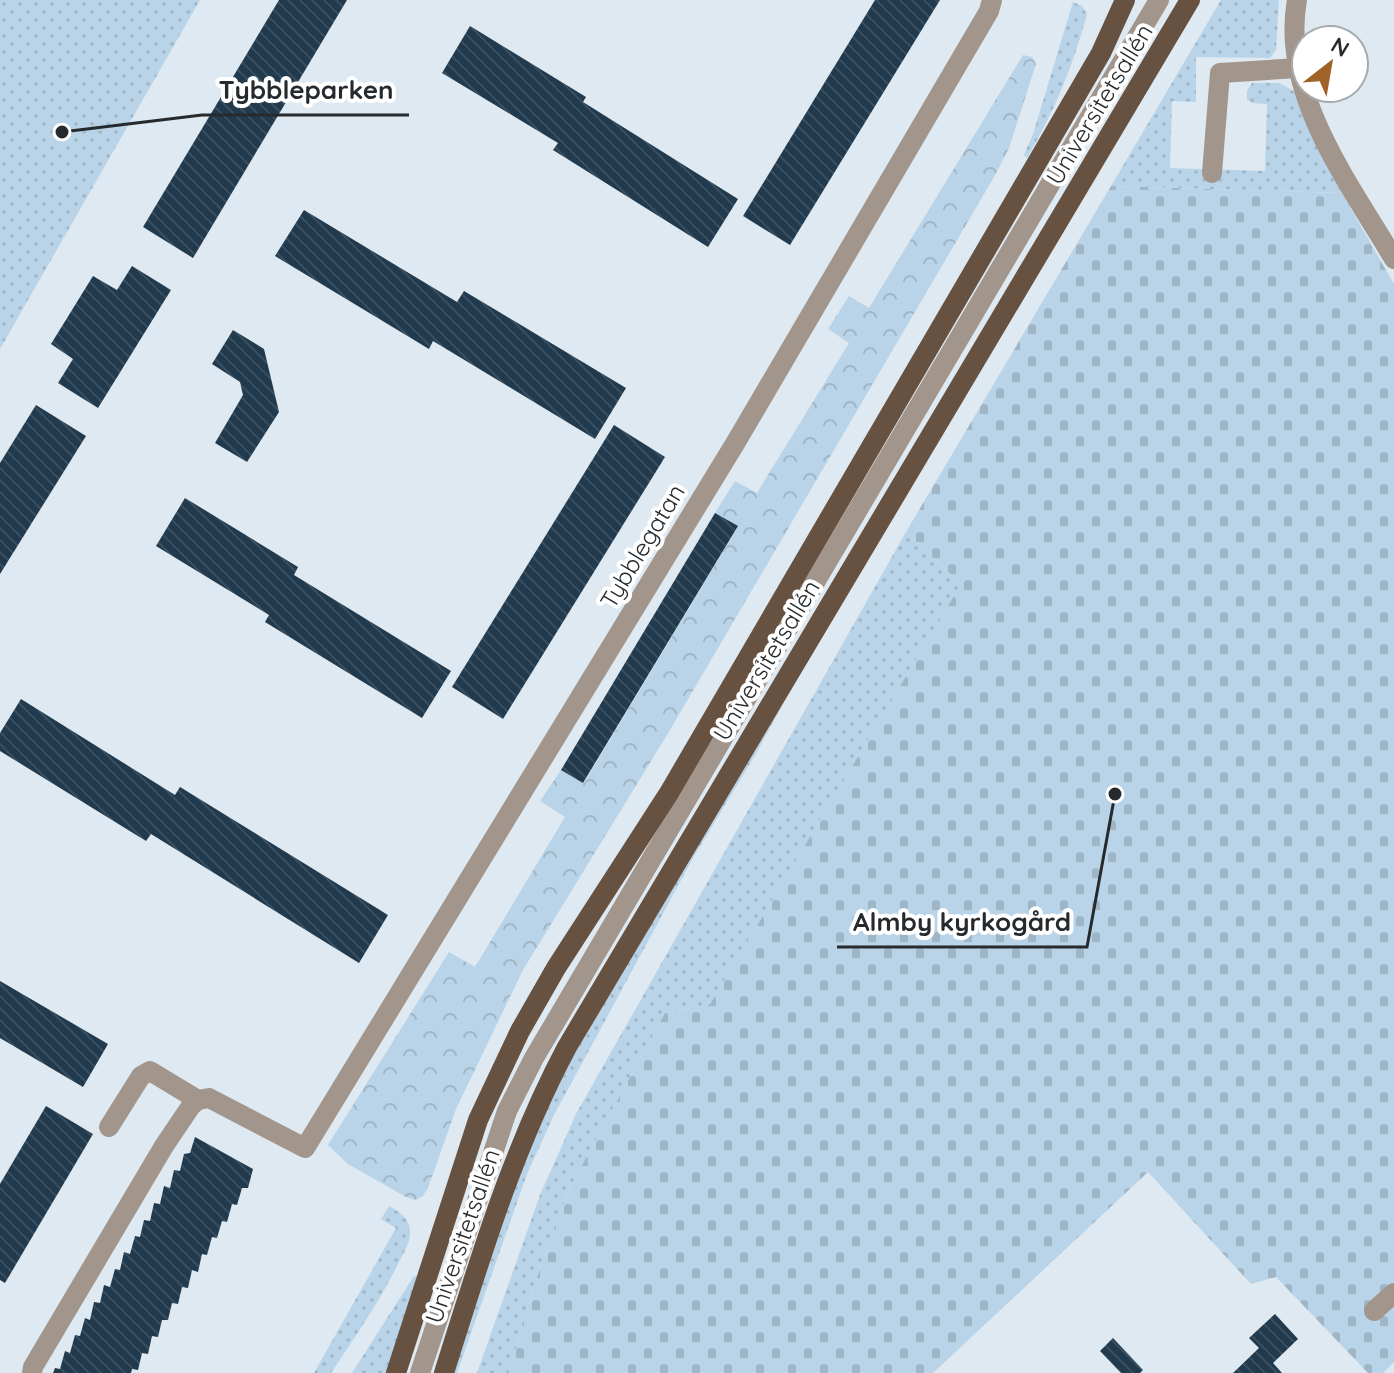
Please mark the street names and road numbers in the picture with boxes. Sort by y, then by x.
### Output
street label: Universitetsallén [1039,18,1159,190]
street label: Tybblegatan [593,478,691,614]
street label: Universitetsallén [706,574,826,746]
street label: Universitetsallén [418,1145,506,1327]

